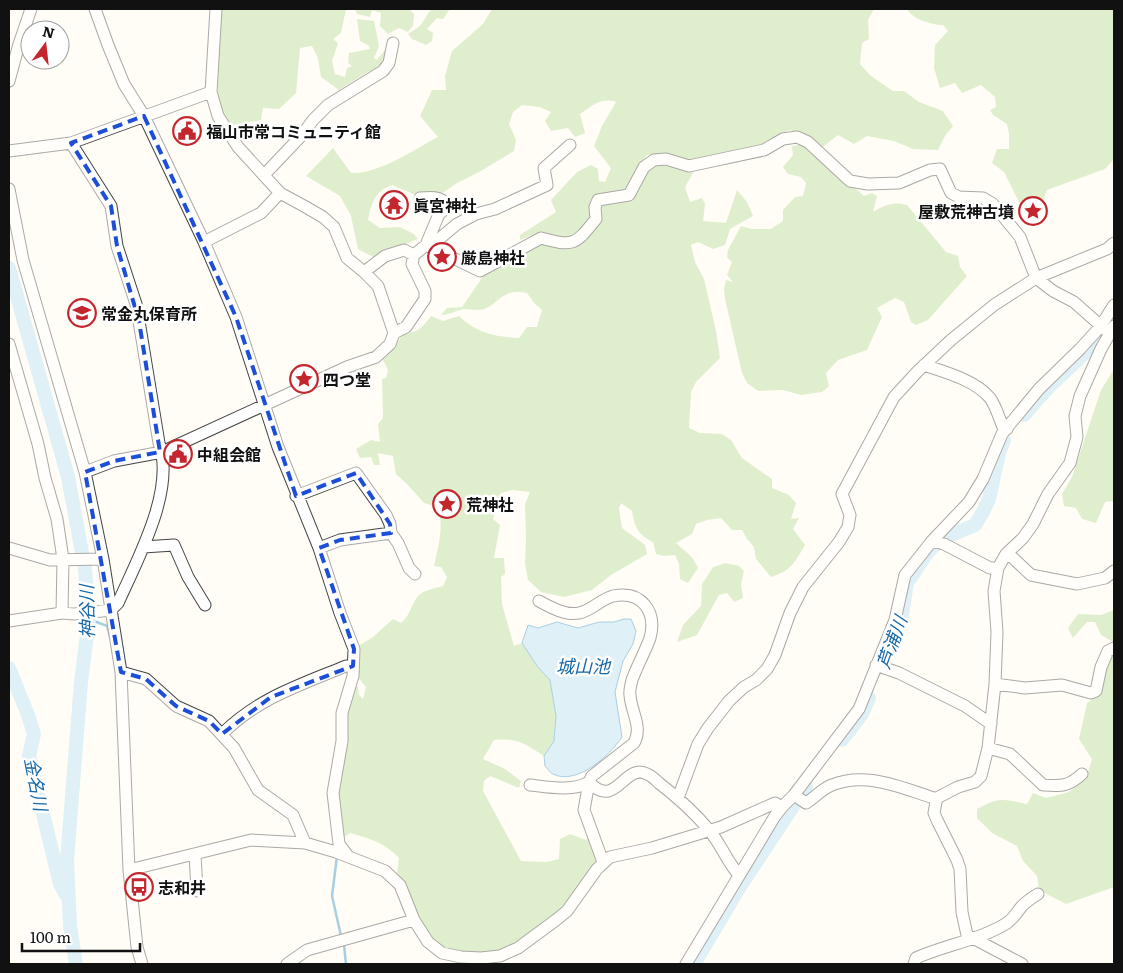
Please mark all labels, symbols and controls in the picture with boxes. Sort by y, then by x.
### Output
north arrow [20,20,70,70]
text: N [40,20,57,43]
public building icon: 福山市常コミュニティ館 [172,116,202,146]
place label: 福山市常コミュニティ館 [206,119,381,143]
temple icon: 眞宮神社 [379,190,409,220]
place label: 眞宮神社 [413,193,477,217]
place icon: 屋敷荒神古墳 [1018,196,1048,226]
place label: 屋敷荒神古墳 [918,199,1014,223]
place icon: 厳島神社 [427,242,457,272]
place label: 厳島神社 [461,245,525,269]
school or university icon: 常金丸保育所 [67,298,97,328]
place label: 常金丸保育所 [101,301,197,325]
place icon: 四つ堂 [289,364,319,394]
place label: 四つ堂 [323,367,371,391]
public building icon: 中組会館 [163,439,193,469]
place label: 中組会館 [197,442,261,466]
place icon: 荒神社 [432,489,462,519]
place label: 荒神社 [466,492,514,516]
water label: 神谷川 [72,583,100,639]
water label: 芦浦川 [869,610,914,672]
water label: 城山池 [556,652,612,679]
water label: 金名川 [19,755,56,815]
bus stop icon: 志和井 [124,872,154,902]
place label: 志和井 [158,875,206,899]
scale bar [22,920,140,952]
text: 100 m [30,925,71,948]

